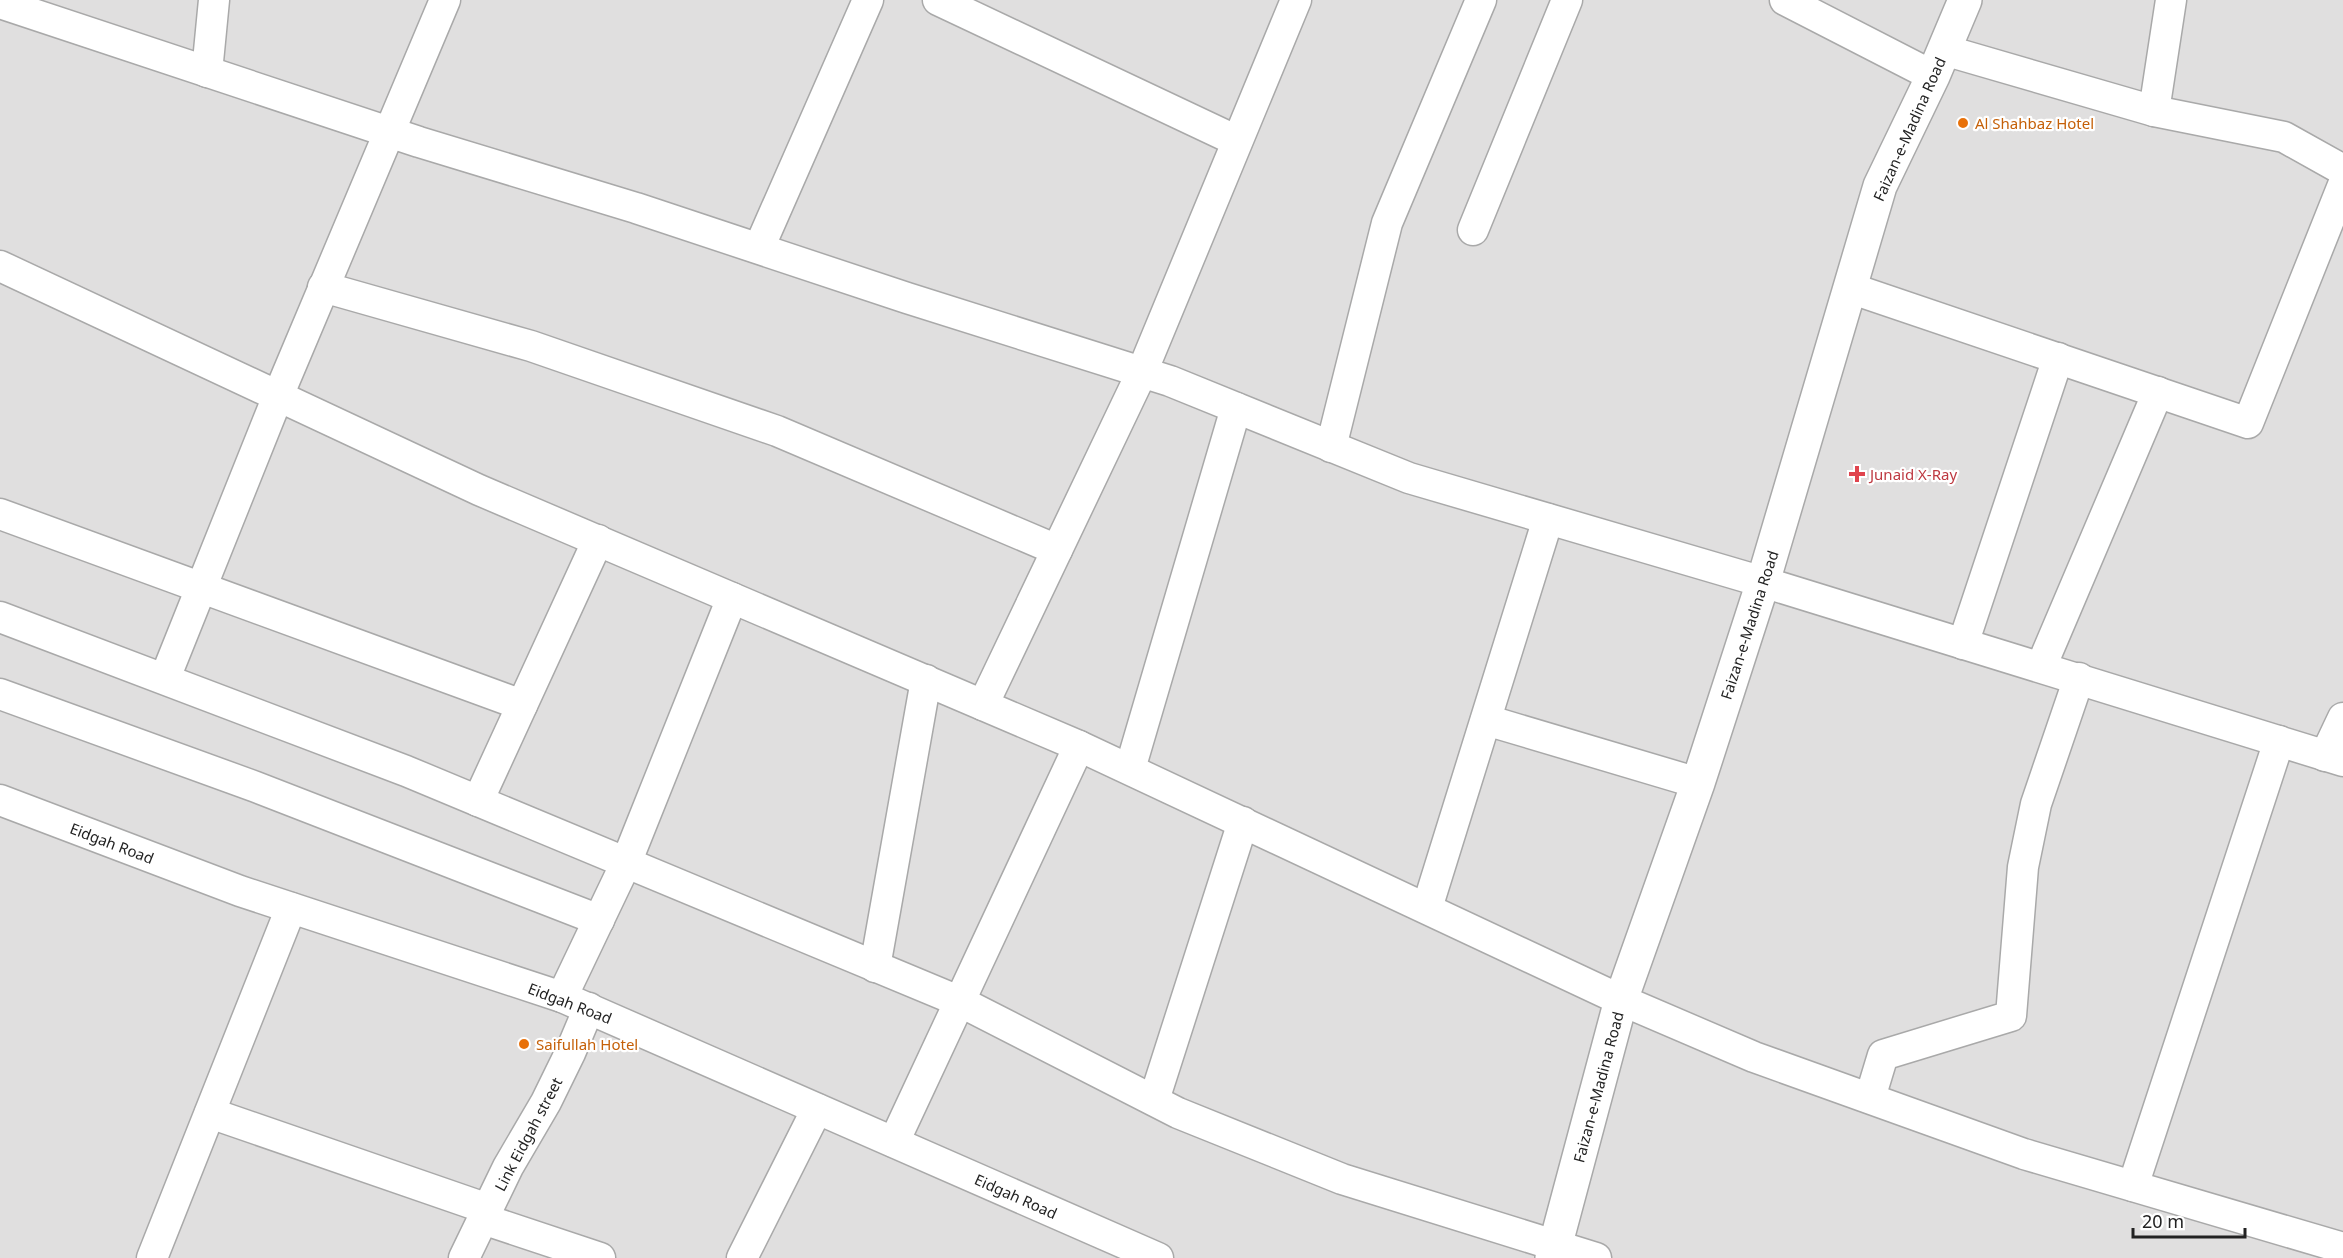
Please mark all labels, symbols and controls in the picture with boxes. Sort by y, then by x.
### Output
street label: Faizan-e-Madina Road [1868,54,1950,204]
place label: Al Shahbaz Hotel [1975,113,2094,133]
marker: Al Shahbaz Hotel [1956,116,1970,130]
place label: Junaid X-Ray [1868,464,1957,484]
marker: Junaid X-Ray [1848,465,1866,483]
street label: Faizan-e-Madina Road [1715,548,1783,702]
street label: Eidgah Road [67,818,157,868]
street label: Eidgah Road [525,978,615,1028]
street label: Faizan-e-Madina Road [1568,1009,1628,1165]
place label: Saifullah Hotel [536,1034,638,1054]
marker: Saifullah Hotel [517,1037,531,1051]
street label: Link Eidgah street [490,1073,567,1194]
street label: Eidgah Road [972,1169,1060,1223]
scale bar [2133,1201,2246,1239]
text: 20 m [2142,1209,2184,1233]

